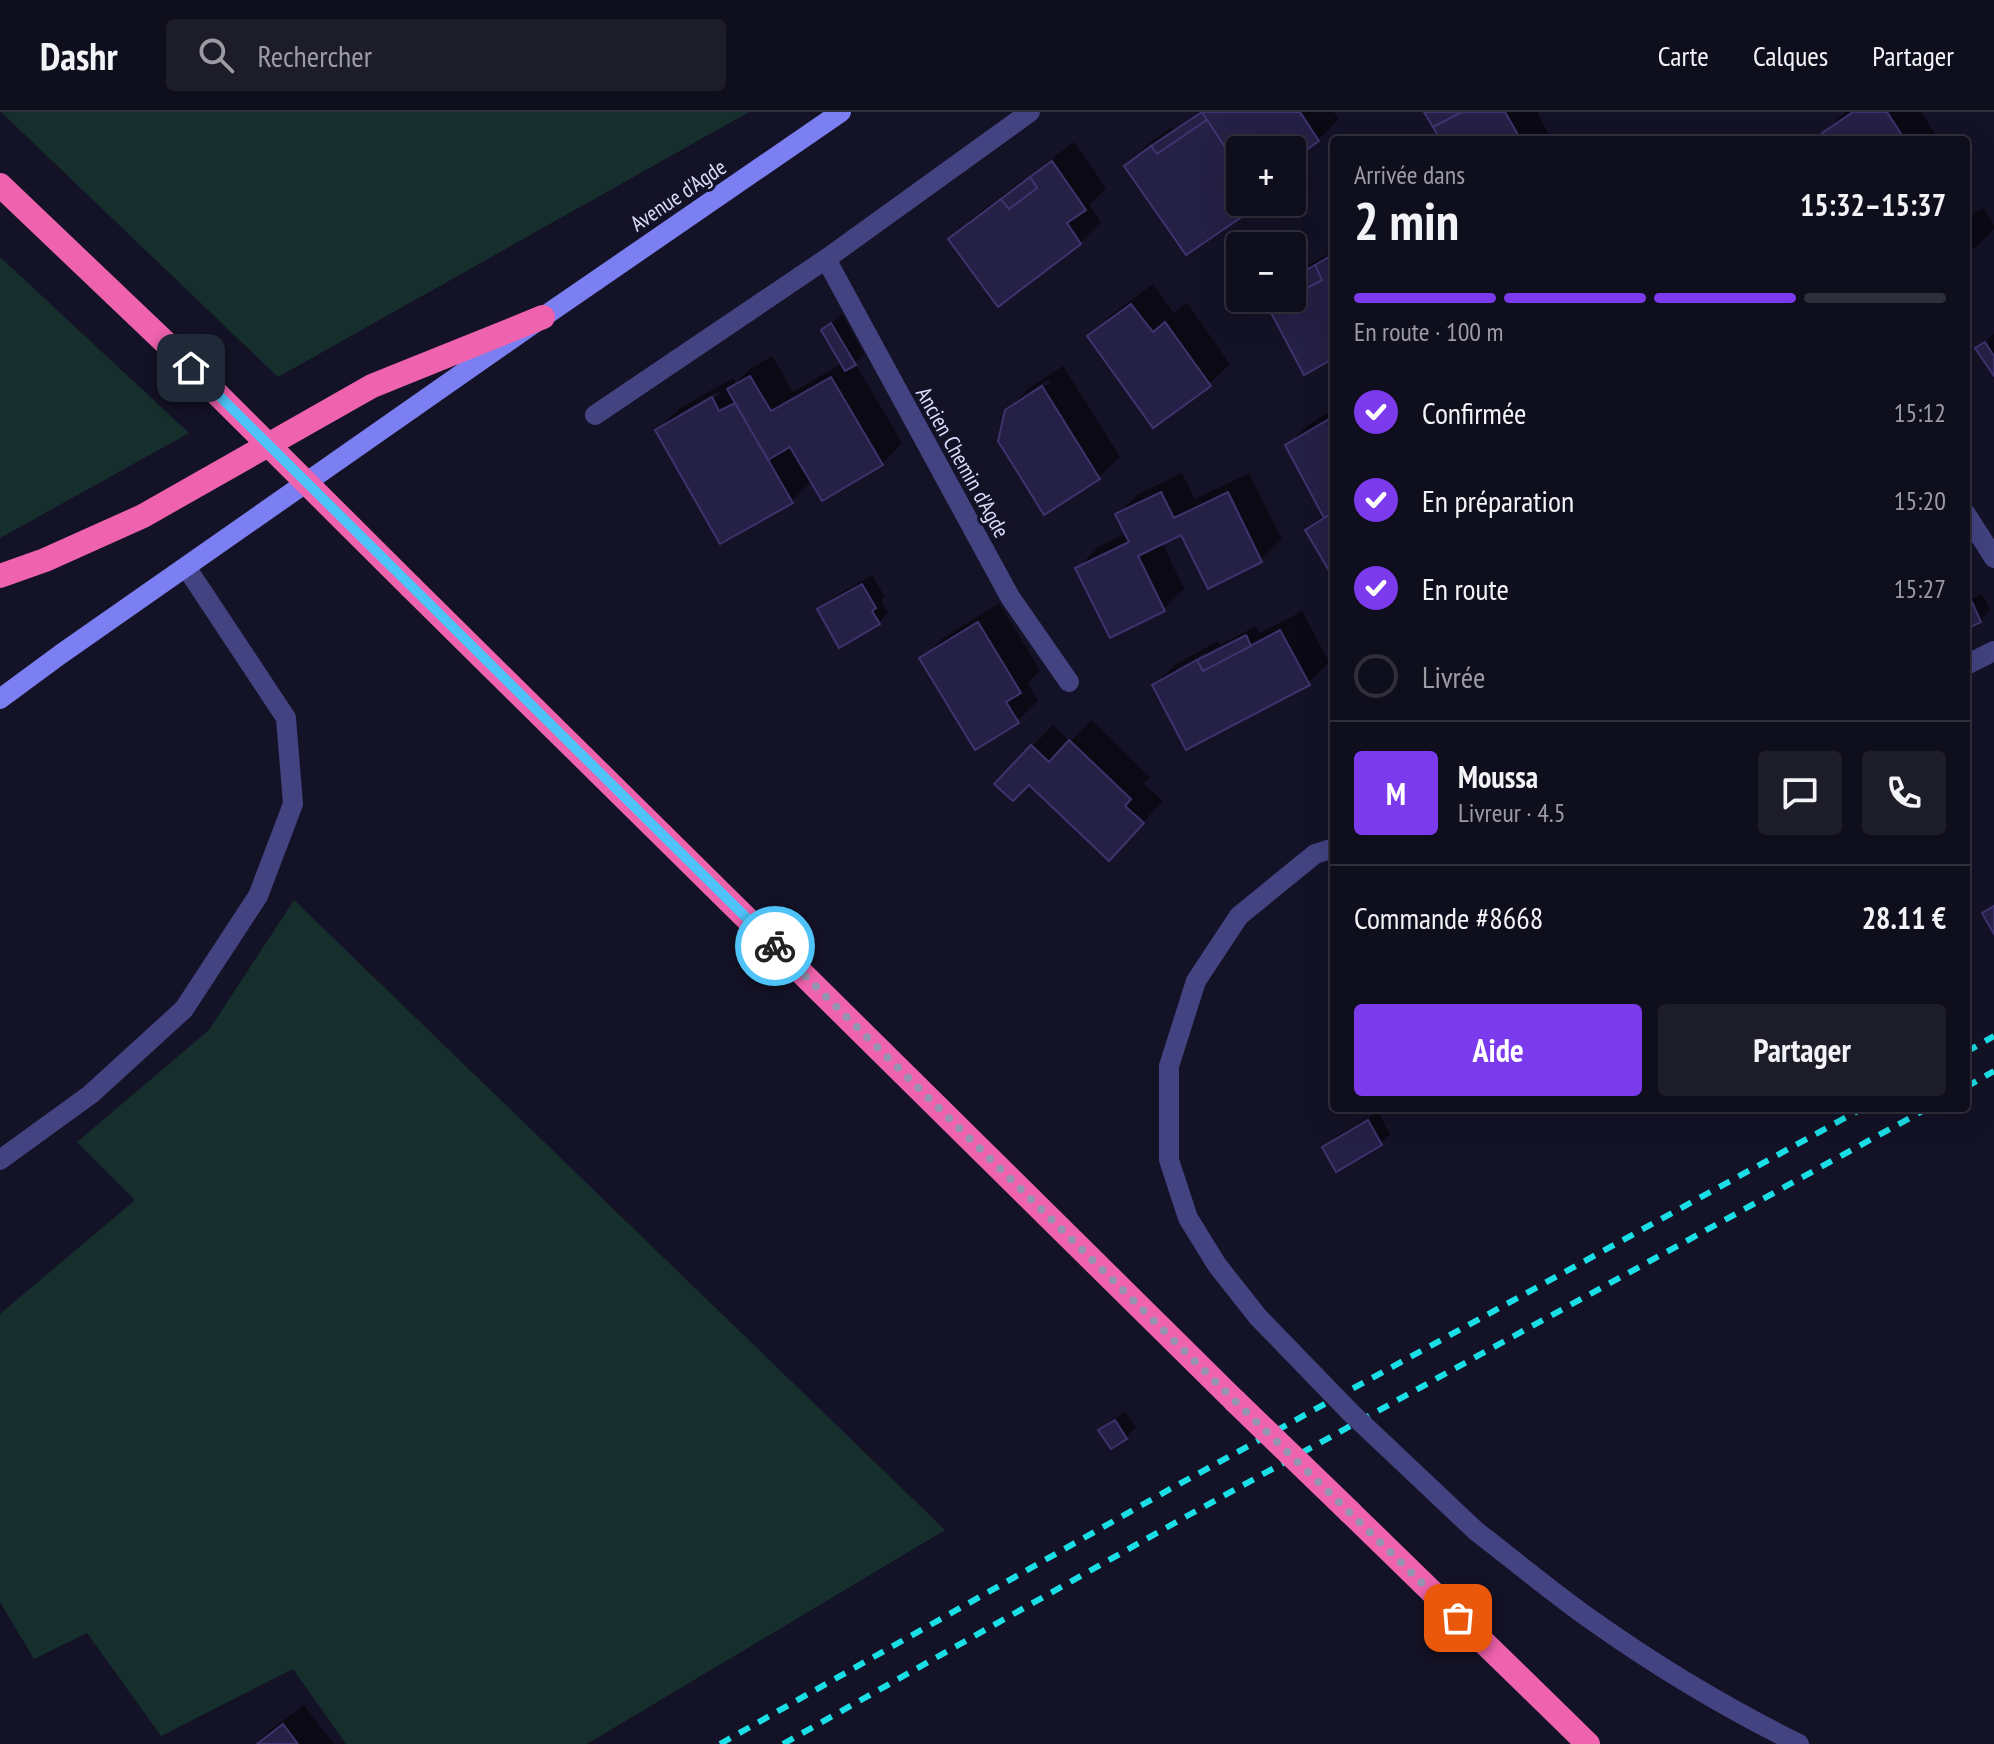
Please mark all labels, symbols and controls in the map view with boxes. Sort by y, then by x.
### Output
search box [166,19,726,91]
text: Dashr [40,31,118,80]
icon: search [194,33,238,77]
text: Rechercher [258,36,372,75]
text: Carte [1658,37,1709,74]
text: Calques [1753,37,1828,74]
text: Partager [1872,37,1954,74]
map controls [1226,136,1306,312]
button: + [1226,136,1306,216]
street label: Avenue d'Agde [625,153,731,237]
text: Arrivée dans [1354,158,1465,191]
text: 15:32–15:37 [1800,185,1946,224]
text: 2 min [1354,187,1459,254]
button: − [1226,232,1306,312]
text: En route · 100 m [1354,315,1504,348]
pin [157,334,225,402]
icon: home [169,346,213,390]
street label: Ancien Chemin d'Agde [910,382,1016,542]
icon: check [1354,390,1398,434]
text: Confirmée [1422,393,1526,432]
text: 15:12 [1894,396,1946,429]
icon: check [1354,478,1398,522]
text: En préparation [1422,481,1574,520]
text: 15:20 [1894,484,1946,517]
icon: check [1354,566,1398,610]
text: En route [1422,569,1509,608]
text: 15:27 [1894,572,1946,605]
text: Livrée [1422,657,1485,696]
button: chat [1758,751,1842,835]
button: phone [1862,751,1946,835]
text: Moussa [1458,757,1538,796]
text: M [1386,774,1406,813]
text: Livreur · 4.5 [1458,796,1565,829]
text: Commande #8668 [1354,898,1543,937]
text: 28.11 € [1862,898,1946,937]
courier [735,906,815,986]
icon: bike [753,924,797,968]
button: Aide [1354,1004,1642,1096]
button: Partager [1658,1004,1946,1096]
pin [1424,1584,1492,1652]
icon: bag [1436,1596,1480,1640]

